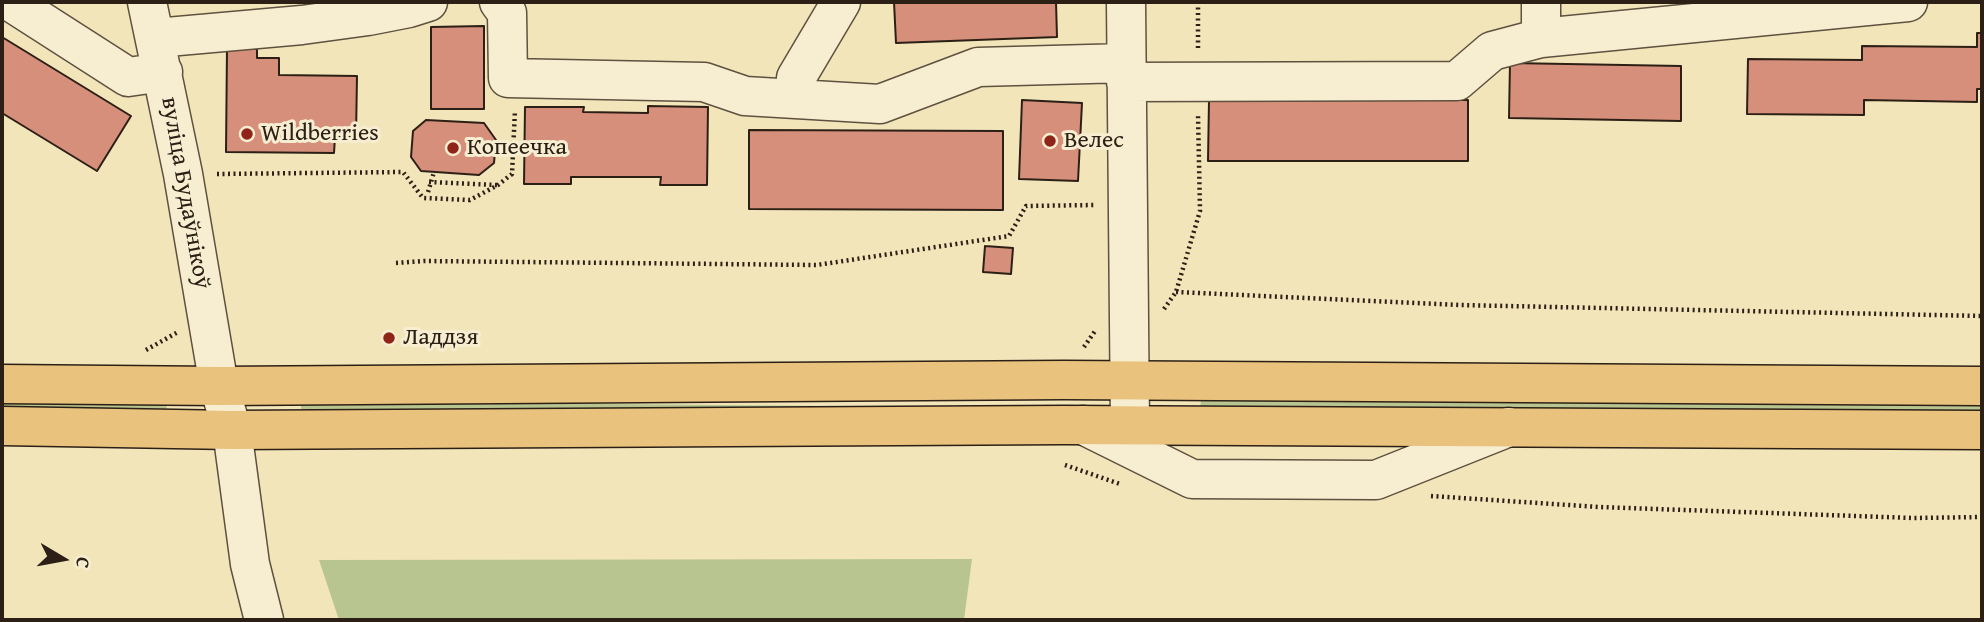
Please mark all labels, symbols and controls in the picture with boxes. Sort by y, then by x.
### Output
street label: вуліца Будаўнікоў [154,95,216,291]
place label: Wildberries [261,120,379,148]
marker: Wildberries [239,126,255,142]
place label: Велес [1064,127,1124,155]
marker: Велес [1042,133,1058,149]
place label: Копеечка [467,134,567,162]
marker: Копеечка [445,140,461,156]
place label: Ладдзя [403,324,478,352]
marker: Ладдзя [381,330,397,346]
north arrow [28,524,98,594]
text: С [69,555,98,570]

